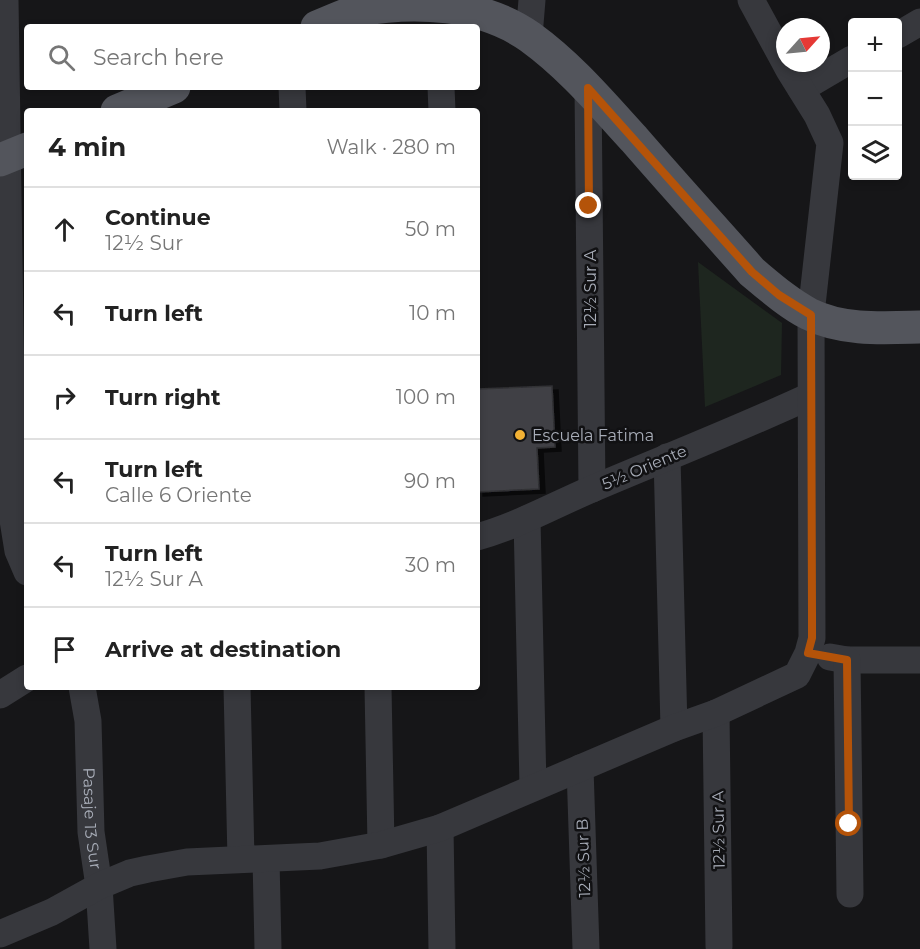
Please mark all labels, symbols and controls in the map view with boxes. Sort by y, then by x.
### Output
north arrow [776,18,830,72]
map controls [848,18,902,180]
button: + [848,18,902,72]
search box [24,24,480,90]
icon: search [45,41,78,74]
text: Search here [93,44,224,71]
button: − [848,72,902,126]
button: layers [848,126,902,180]
text: 4 min [48,131,126,163]
text: Walk · 280 m [326,135,456,159]
route end [575,192,601,218]
text: Continue [105,204,211,231]
icon: ahead [48,213,81,246]
text: 50 m [405,217,456,241]
text: 12½ Sur [105,231,183,255]
street label: 12½ Sur A [581,249,600,328]
icon: left [48,297,81,330]
text: Turn left [105,300,203,327]
text: 10 m [409,301,456,325]
icon: right [48,381,81,414]
text: Turn right [105,384,220,411]
text: 100 m [396,385,456,409]
place label: Escuela Fatima [532,426,654,445]
marker: Escuela Fatima [513,428,527,442]
street label: 5½ Oriente [599,441,689,494]
text: Turn left [105,456,203,483]
icon: left [48,465,81,498]
text: 90 m [404,469,456,493]
text: Calle 6 Oriente [105,483,252,507]
text: Turn left [105,540,203,567]
icon: left [48,549,81,582]
text: 30 m [405,553,456,577]
text: 12½ Sur A [105,567,203,591]
icon: arrive [48,633,81,666]
text: Arrive at destination [105,636,341,663]
street label: Pasaje 13 Sur [79,767,105,871]
street label: 12½ Sur A [708,790,729,869]
route start [835,810,861,836]
street label: 12½ Sur B [573,818,594,898]

